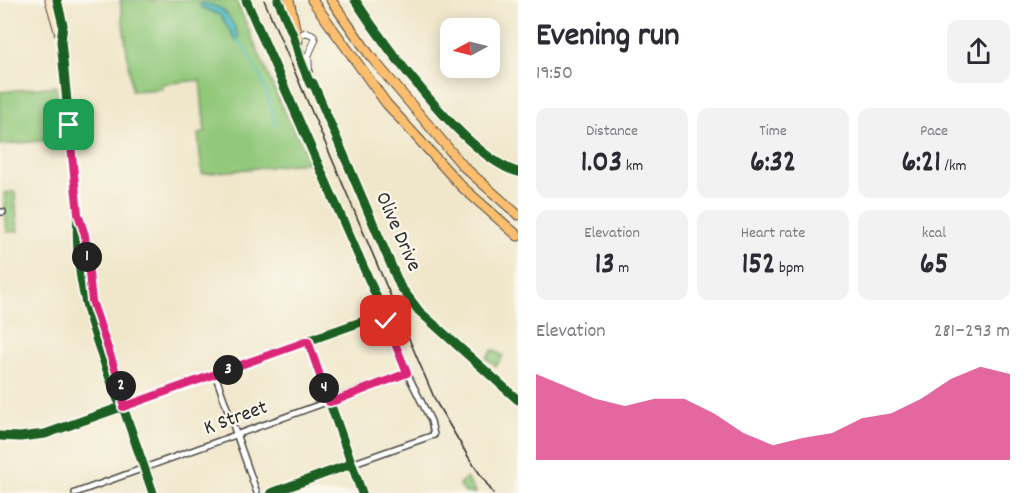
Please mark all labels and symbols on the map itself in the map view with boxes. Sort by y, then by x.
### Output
north arrow [440,18,500,78]
pin [43,99,94,150]
street label: Olive Drive [366,187,428,277]
pin: 1 [72,242,102,272]
pin [360,295,411,346]
pin: 3 [213,355,243,385]
pin: 2 [106,371,136,401]
pin: 4 [309,373,339,403]
street label: K Street [200,394,272,444]

